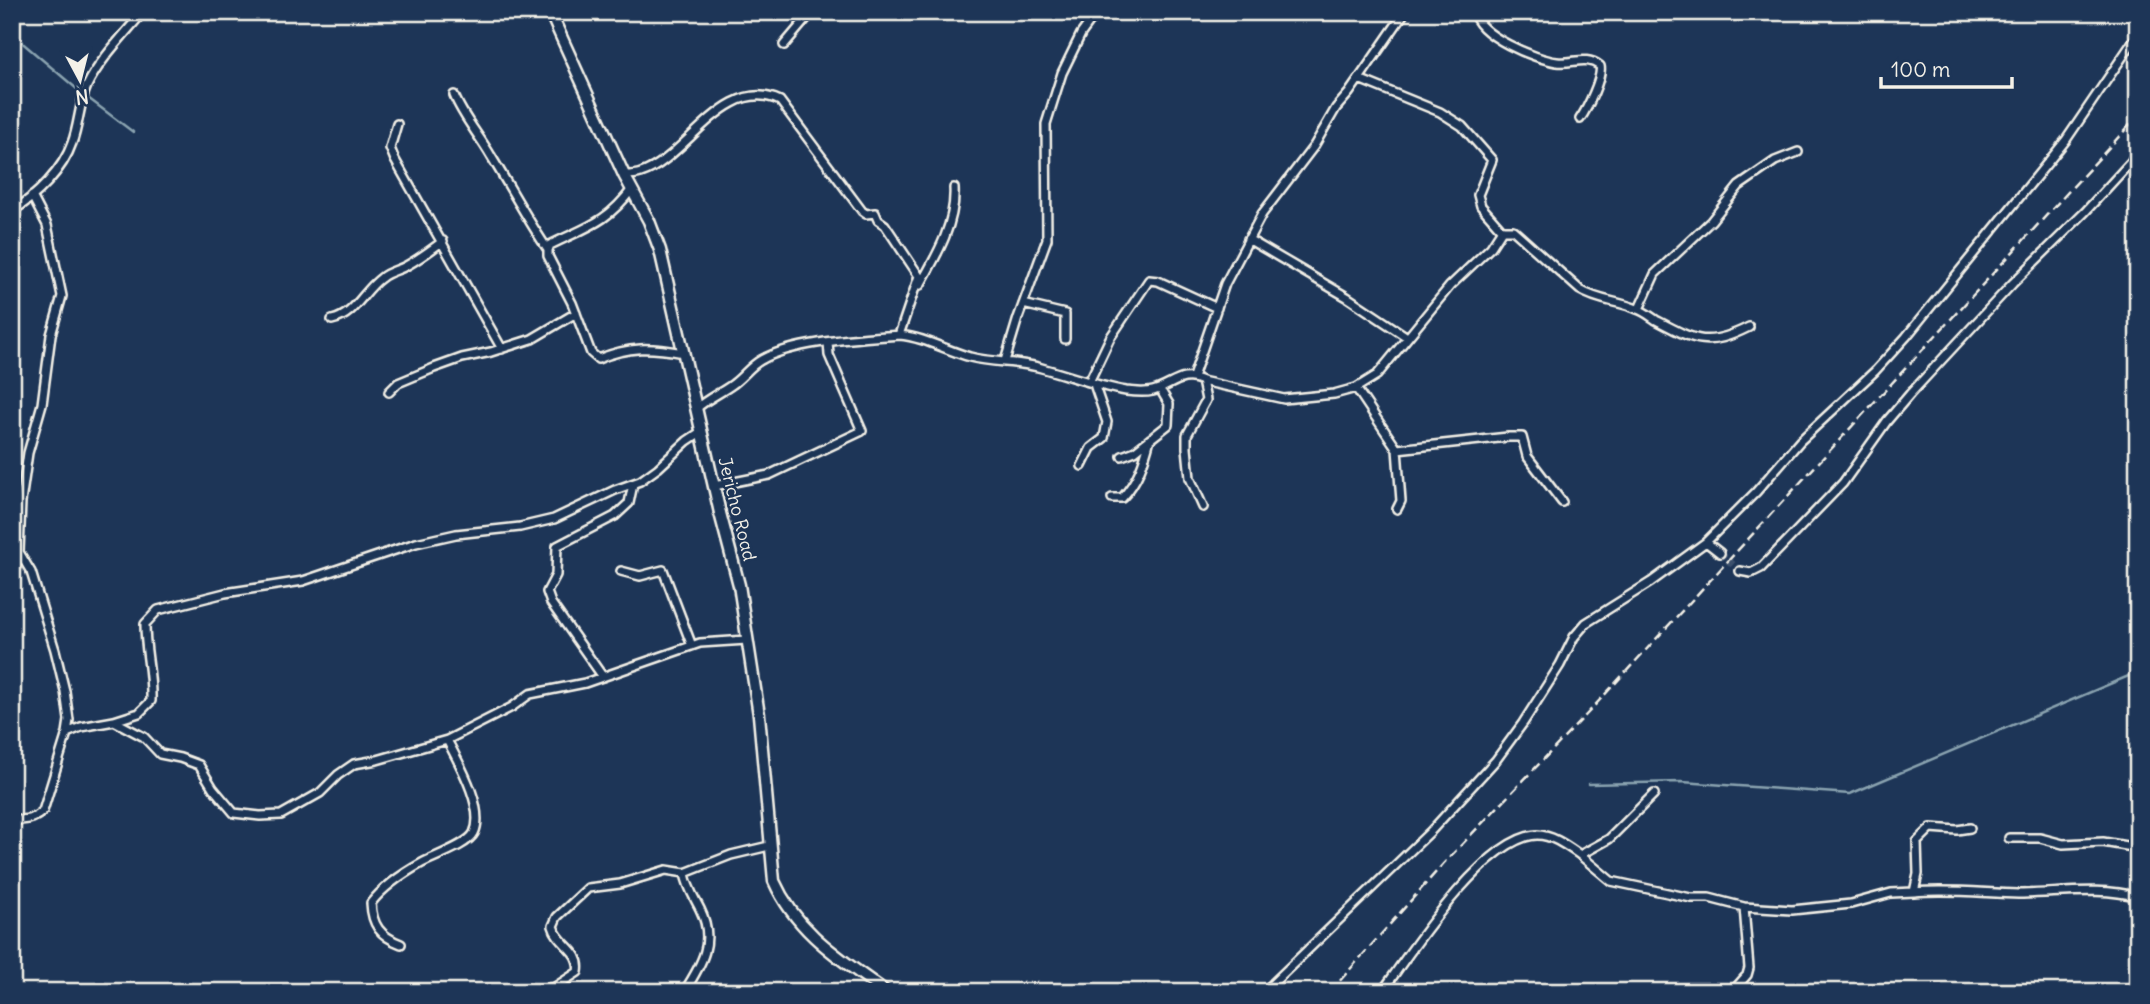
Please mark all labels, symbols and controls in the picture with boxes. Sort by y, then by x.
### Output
north arrow [46,46,116,116]
scale bar [1881,46,2012,90]
text: 100 m [1891,56,1950,83]
text: N [74,84,90,110]
street label: Jericho Road [713,454,762,564]

